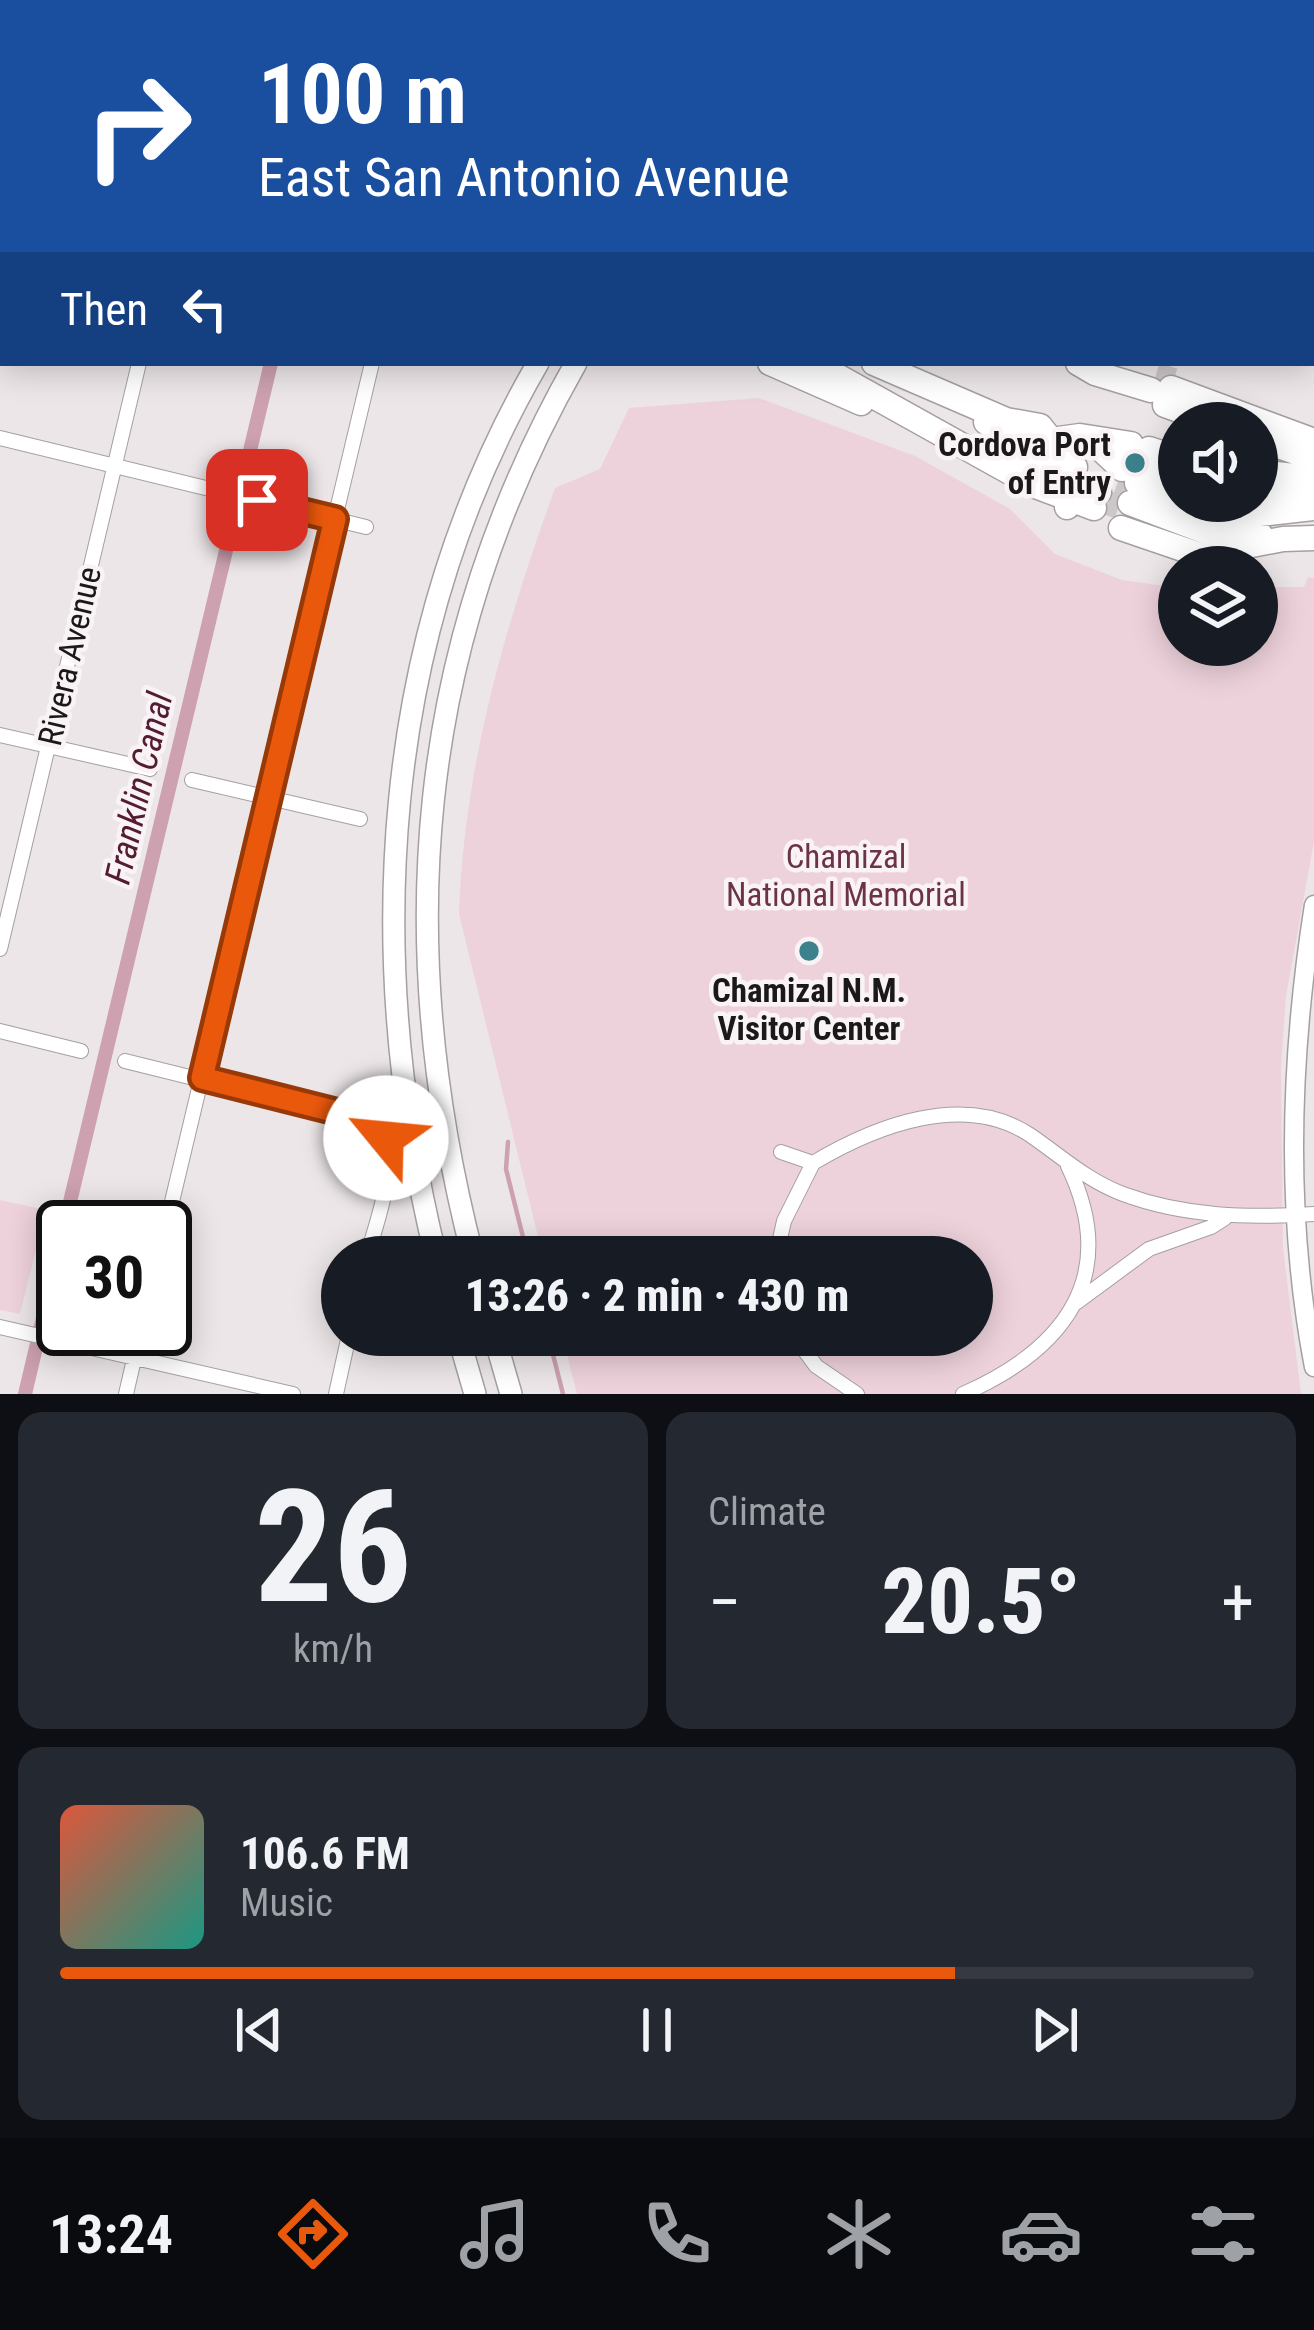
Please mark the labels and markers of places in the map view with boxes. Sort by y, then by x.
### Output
place label: Cordova Port of Entry [938,425,1111,502]
pin [206,449,308,551]
marker: Cordova Port of Entry [1122,450,1148,476]
marker: Chamizal N.M. Visitor Center [796,938,822,964]
place label: Chamizal N.M. Visitor Center [712,971,906,1048]

